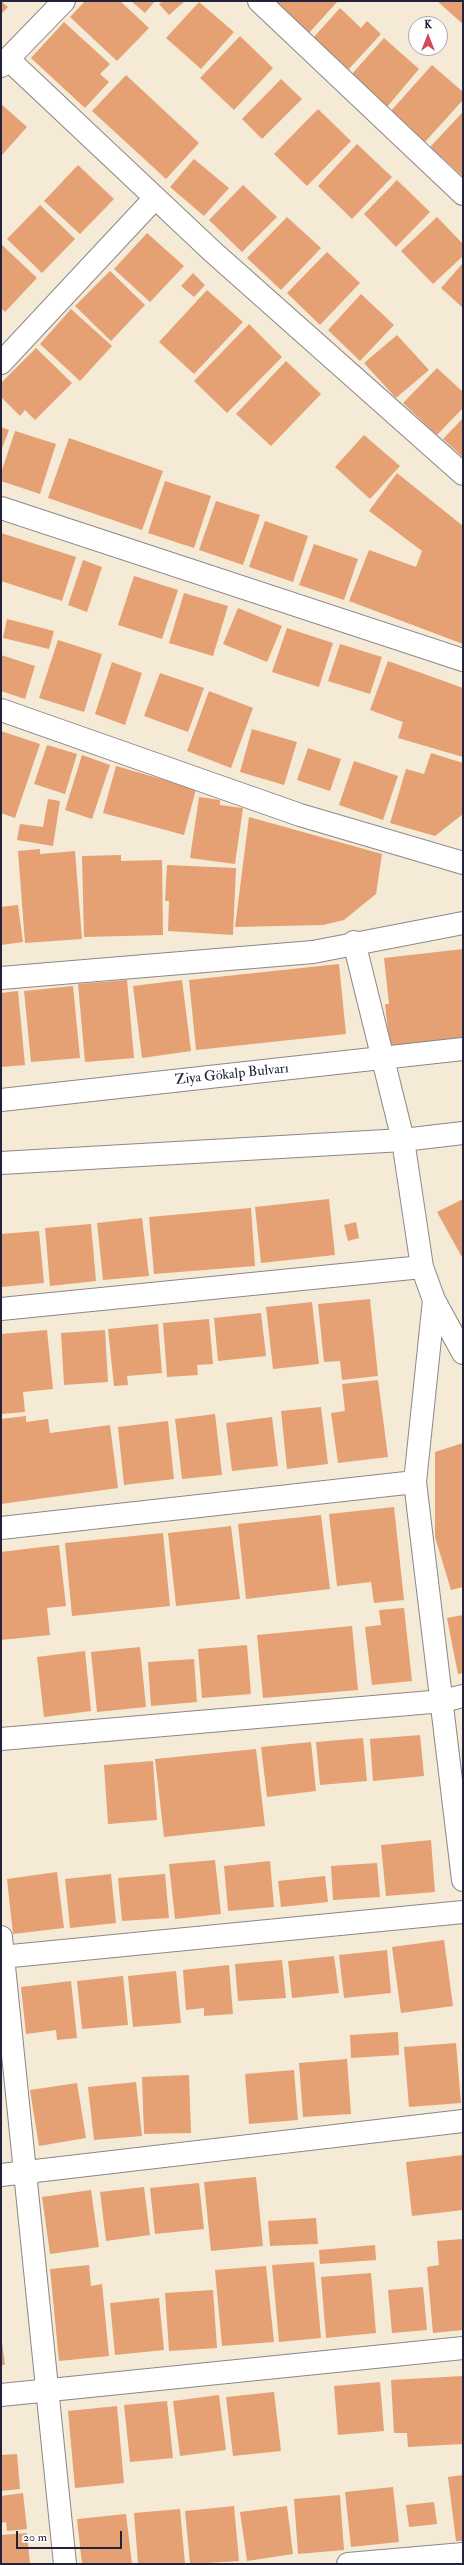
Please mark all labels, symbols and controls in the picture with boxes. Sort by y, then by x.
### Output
north arrow [408,16,448,56]
text: K [424,18,432,31]
street label: Ziya Gökalp Bulvarı [174,1061,290,1089]
scale bar [18,2523,124,2549]
text: 20 m [23,2530,47,2545]

